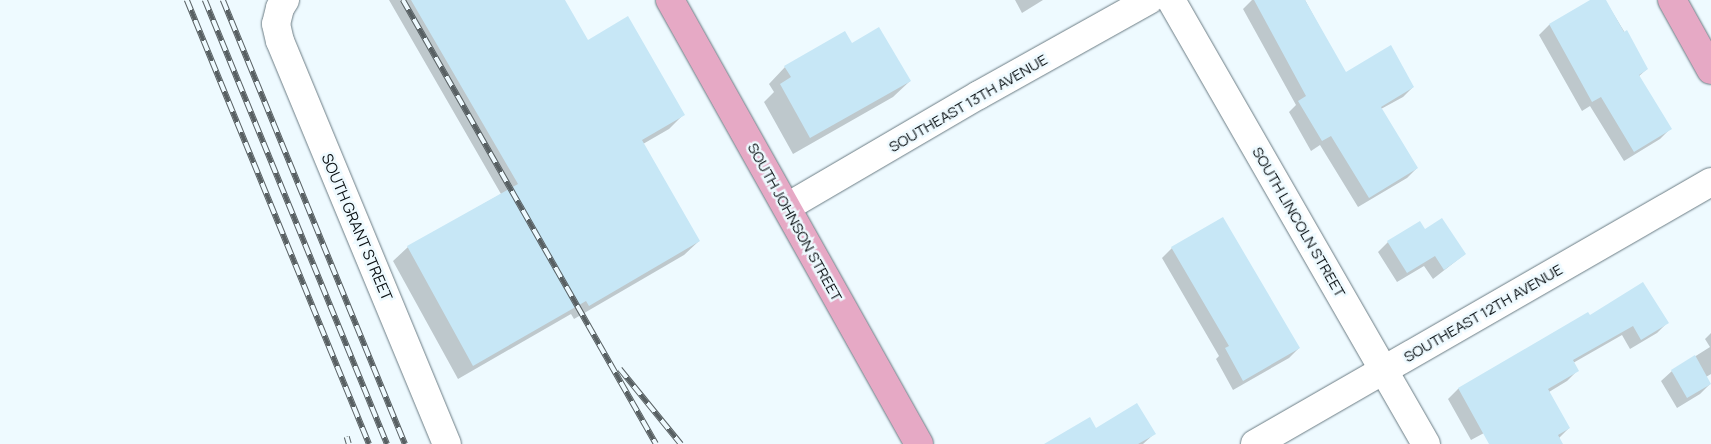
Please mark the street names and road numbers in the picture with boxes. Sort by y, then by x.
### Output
street label: SOUTHEAST 13TH AVENUE [885,50,1051,156]
street label: SOUTH JOHNSON STREET [744,140,846,304]
street label: SOUTH LINCOLN STREET [1249,144,1349,300]
street label: SOUTH GRANT STREET [318,151,396,303]
street label: SOUTHEAST 12TH AVENUE [1400,260,1566,366]

